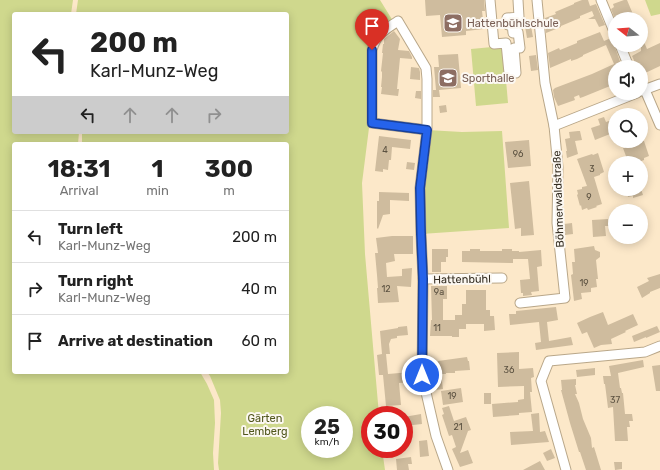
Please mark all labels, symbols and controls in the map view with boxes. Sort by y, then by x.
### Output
pin [355,9,389,50]
school or university icon: Hattenbühlschule [442,12,464,34]
north arrow [608,12,648,52]
map controls [608,12,648,244]
icon: arrive [361,15,383,37]
place label: Hattenbühlschule [467,17,559,30]
text: 200 m [90,26,178,59]
icon: left [24,28,76,80]
text: Karl-Munz-Weg [90,60,218,82]
button: sound [608,60,648,100]
school or university icon: Sporthalle [437,67,459,89]
place label: Sporthalle [462,72,514,85]
icon: left [77,104,99,126]
icon: ahead [119,104,141,126]
icon: ahead [161,104,183,126]
icon: right [203,104,225,126]
button: search [608,108,648,148]
house number: 4 [382,145,388,155]
house number: 96 [513,149,524,159]
street label: Böhmerwaldstraße [550,150,567,248]
text: 18:31 [48,155,110,183]
text: 1 [152,155,164,183]
text: 300 [205,155,253,183]
button: + [608,156,648,196]
house number: 3 [589,164,595,174]
text: Arrival [60,183,99,198]
text: min [146,183,169,198]
text: m [223,183,235,198]
house number: 9 [586,192,592,202]
button: − [608,204,648,244]
text: Turn left [58,220,123,238]
icon: left [24,226,46,248]
text: 200 m [232,228,277,246]
text: Karl-Munz-Weg [58,238,151,253]
text: Turn right [58,272,133,290]
street label: Hattenbühl [433,272,491,287]
icon: right [24,278,46,300]
house number: 19 [579,278,589,288]
text: 40 m [241,280,277,298]
house number: 12 [381,284,391,294]
house number: 9a [434,287,444,297]
text: Karl-Munz-Weg [58,290,151,305]
house number: 11 [433,323,441,333]
icon: arrive [24,330,46,352]
text: Arrive at destination [58,332,213,350]
text: 60 m [241,332,277,350]
position arrow [401,354,443,396]
house number: 36 [504,365,515,375]
house number: 19 [447,391,457,401]
house number: 37 [610,395,620,405]
speed limit sign: 30 [361,406,413,458]
park label: Gärten Lemberg [242,412,288,438]
text: 25 [314,415,340,439]
house number: 21 [453,422,463,432]
text: km/h [315,436,339,448]

